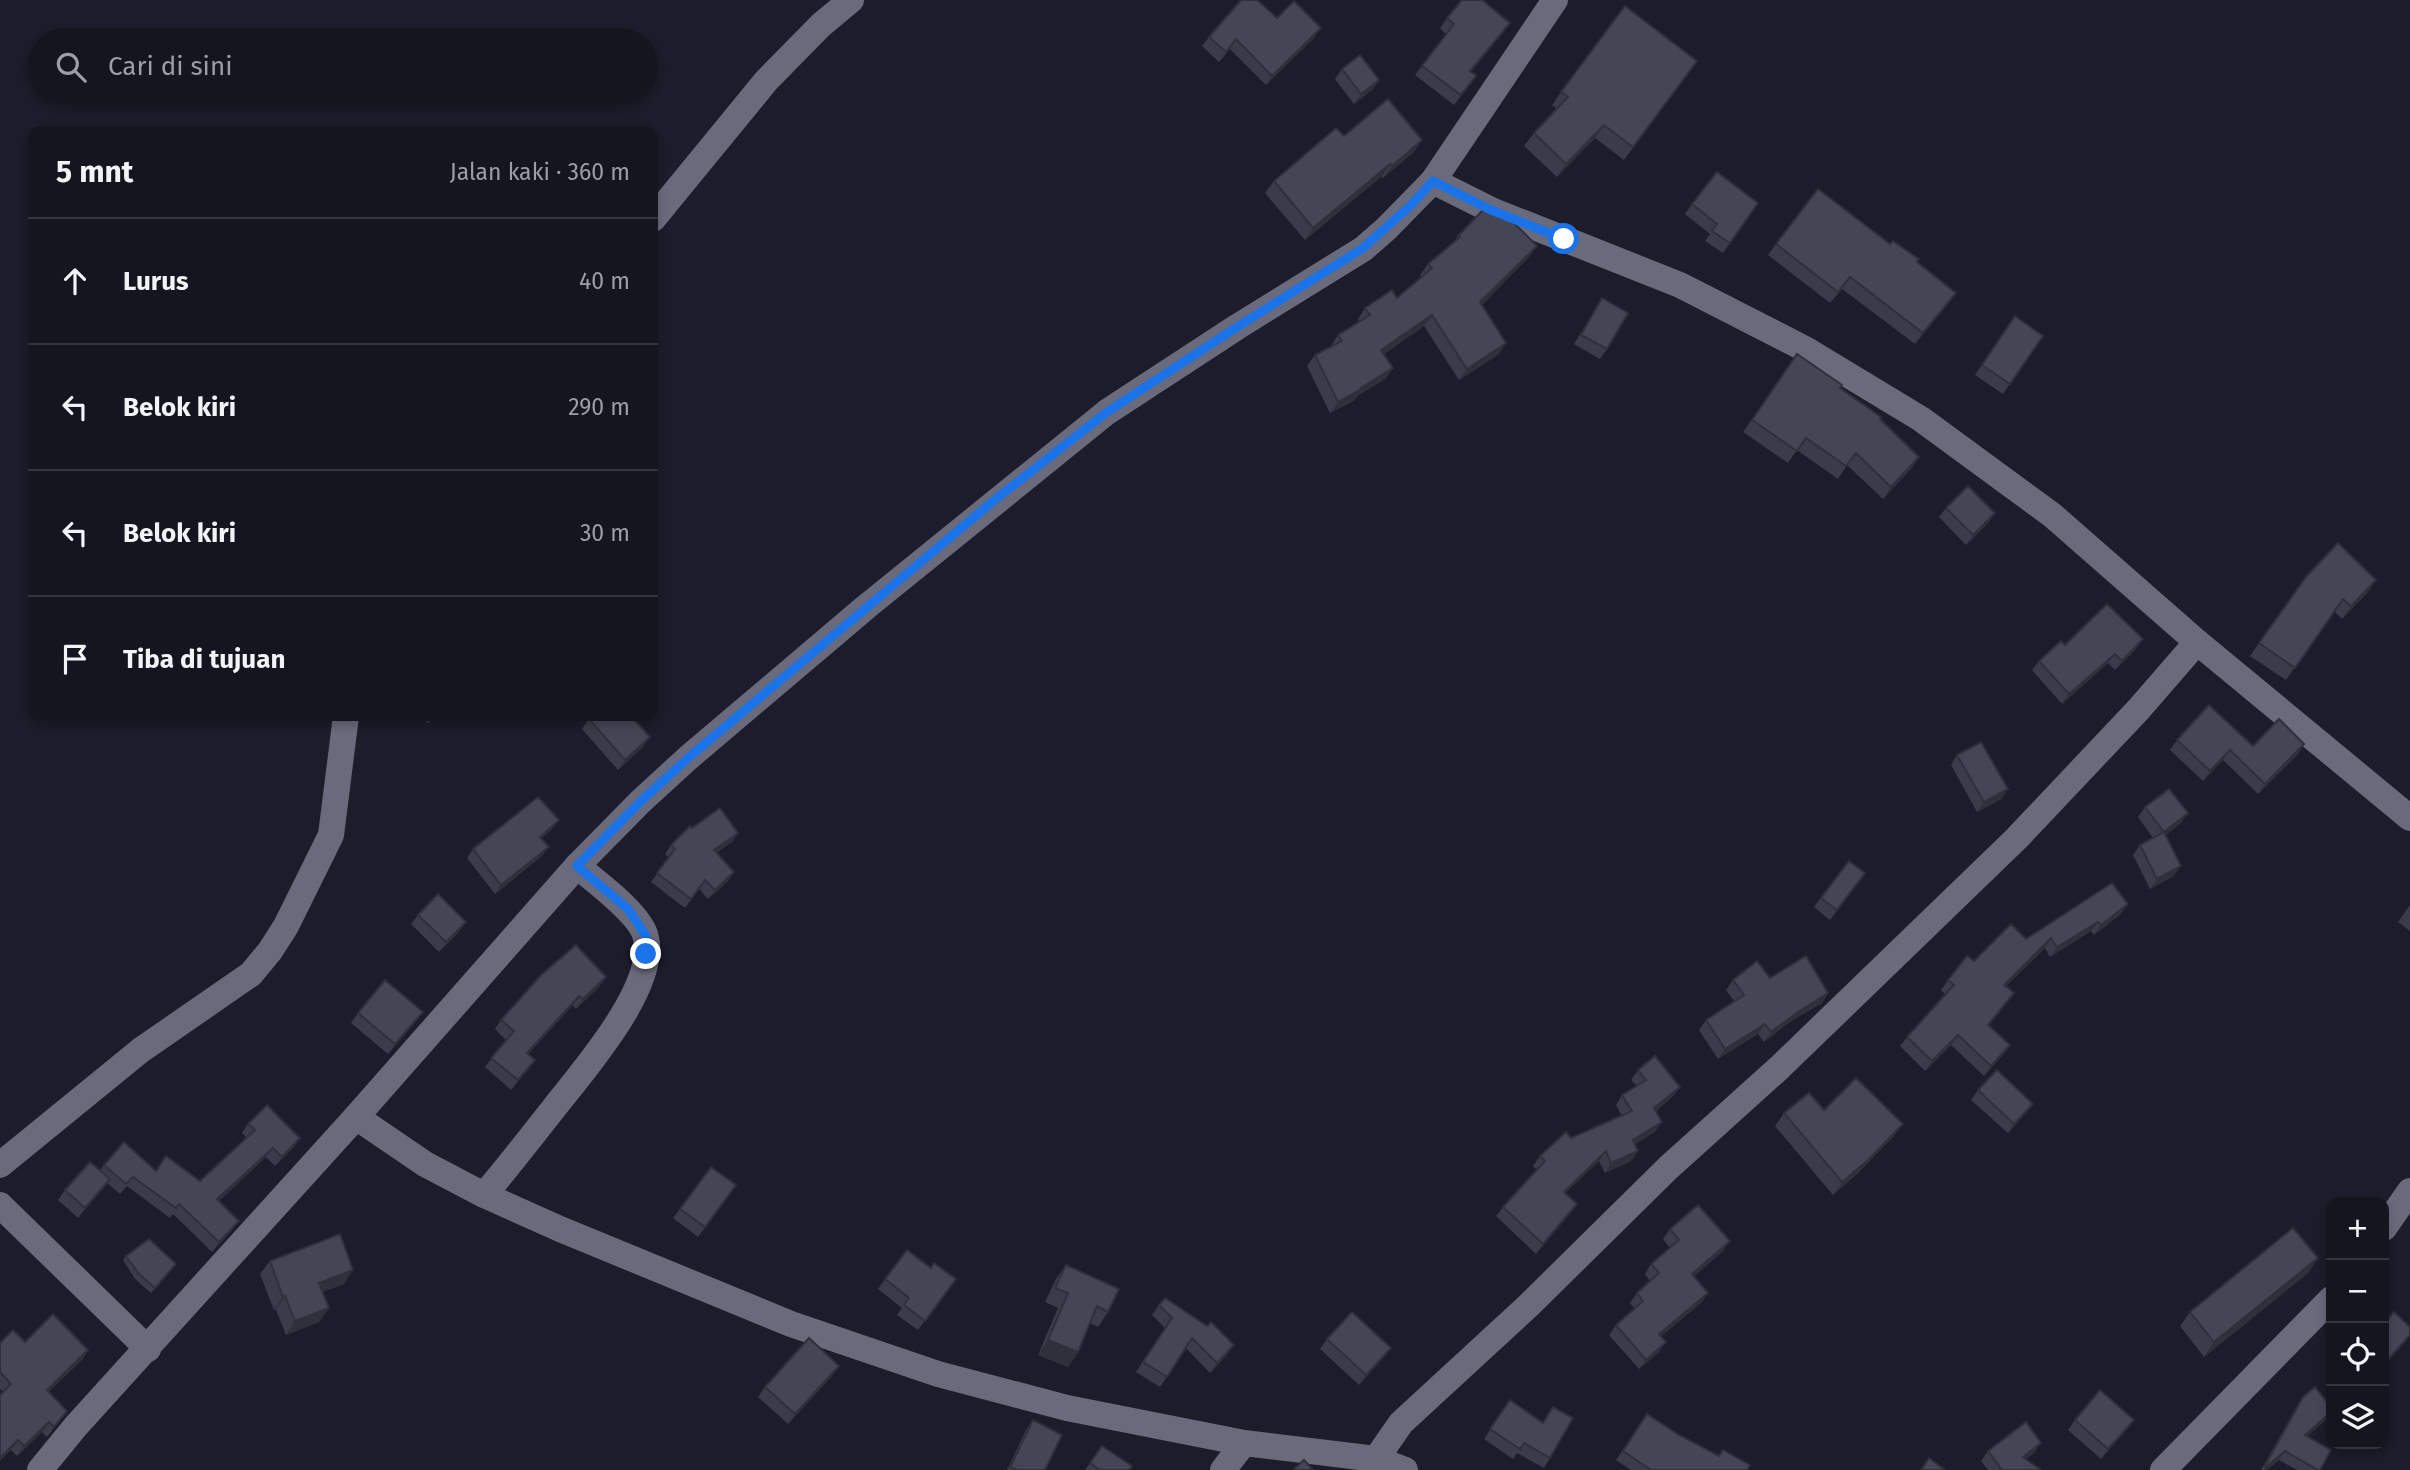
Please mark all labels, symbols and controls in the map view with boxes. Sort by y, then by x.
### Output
search box [28,28,658,105]
icon: search [52,48,90,86]
text: Cari di sini [108,51,233,82]
text: 5 mnt [56,154,133,190]
text: Jalan kaki · 360 m [450,158,630,186]
route start [1548,223,1579,254]
icon: ahead [56,262,94,300]
text: Lurus [123,266,189,297]
text: 40 m [579,267,630,295]
icon: left [56,388,94,426]
text: Belok kiri [123,392,236,423]
text: 290 m [568,393,630,421]
icon: left [56,514,94,552]
text: Belok kiri [123,518,236,549]
text: 30 m [580,519,630,547]
icon: arrive [56,640,94,678]
text: Tiba di tujuan [123,644,285,675]
route end [630,938,661,969]
map controls [2326,1197,2389,1449]
button: + [2326,1197,2389,1260]
button: − [2326,1260,2389,1323]
button: locate [2326,1323,2389,1386]
button: layers [2326,1386,2389,1449]

